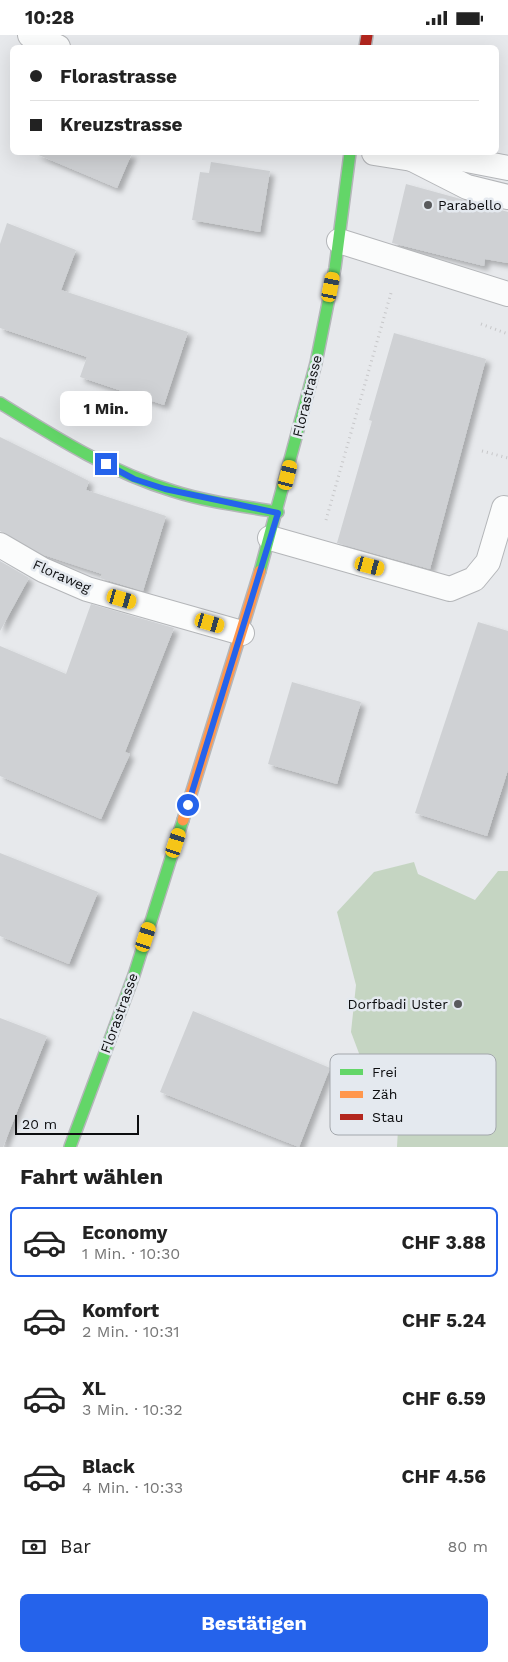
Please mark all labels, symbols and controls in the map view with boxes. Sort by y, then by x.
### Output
text: 10:28 [25,6,74,29]
text: Florastrasse [60,65,177,88]
text: Kreuzstrasse [60,113,182,136]
place label: Parabello [438,197,502,213]
marker: Parabello [422,199,434,211]
car [320,271,341,303]
street label: Florastrasse [289,353,325,439]
callout: 1 Min. [60,391,152,427]
text: 1 Min. [83,399,129,418]
route end [95,453,117,475]
car [277,459,298,491]
car [353,555,386,577]
street label: Floraweg [31,556,94,596]
car [105,588,138,610]
car [193,612,226,634]
route start [177,794,199,816]
car [164,826,187,860]
car [134,920,157,954]
street label: Florastrasse [97,971,141,1055]
place label: Dorfbadi Uster [347,996,448,1012]
marker: Dorfbadi Uster [452,998,464,1010]
legend [330,1054,496,1135]
text: Frei [372,1064,397,1080]
text: Zäh [372,1086,397,1102]
text: Stau [372,1109,403,1125]
scale bar [15,1112,139,1135]
text: 20 m [22,1116,57,1132]
text: Fahrt wählen [20,1164,163,1189]
icon: car [22,1220,67,1265]
text: Economy [82,1221,167,1244]
text: CHF 3.88 [401,1231,486,1254]
text: 1 Min. · 10:30 [82,1244,180,1263]
icon: car [22,1298,67,1343]
text: Komfort [82,1299,159,1322]
text: CHF 5.24 [402,1309,486,1332]
text: 2 Min. · 10:31 [82,1322,180,1341]
icon: car [22,1376,67,1421]
text: XL [82,1377,106,1400]
text: CHF 6.59 [402,1387,486,1410]
text: 3 Min. · 10:32 [82,1400,183,1419]
icon: car [22,1454,67,1499]
text: Black [82,1455,135,1478]
text: CHF 4.56 [402,1465,486,1488]
text: 4 Min. · 10:33 [82,1478,183,1497]
icon: cash [20,1533,48,1561]
text: Bar [60,1535,91,1558]
text: 80 m [447,1537,488,1556]
button: Bestätigen [20,1594,488,1652]

